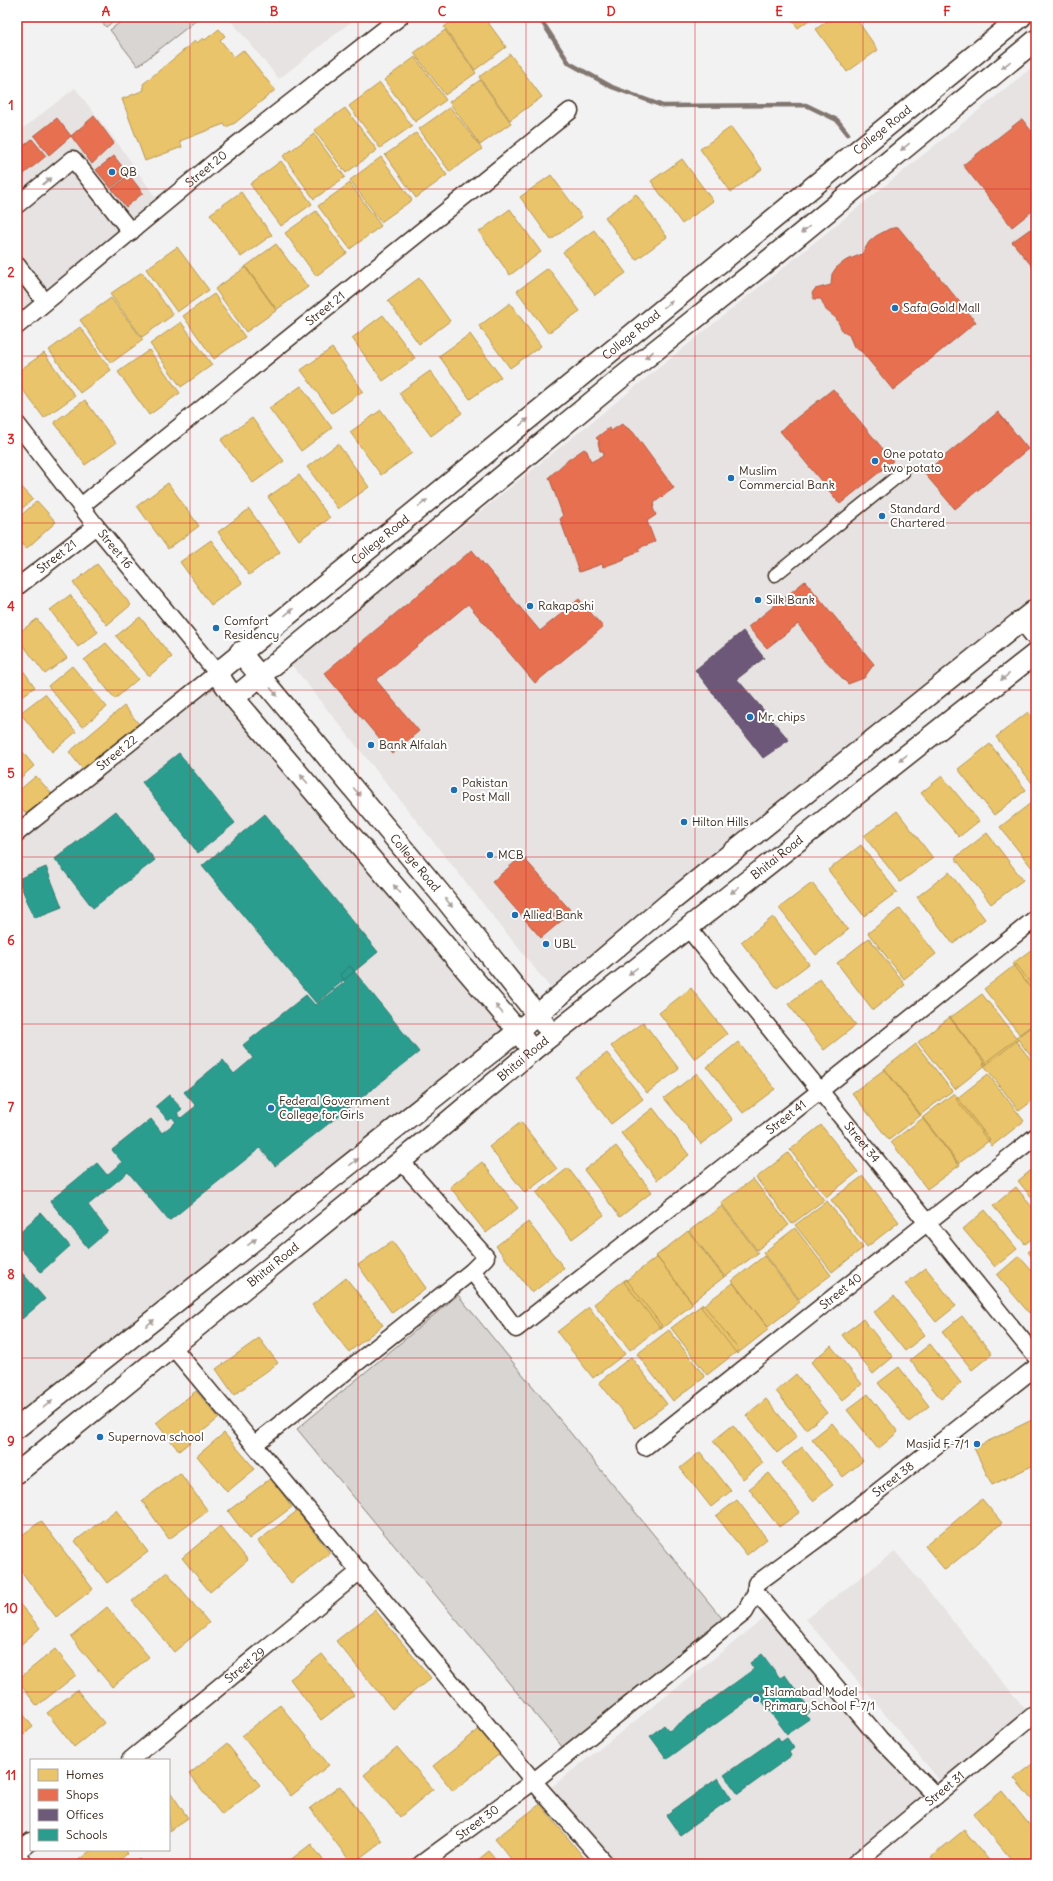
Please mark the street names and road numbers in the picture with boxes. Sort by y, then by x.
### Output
street label: College Road [850,102,914,158]
street label: Street 20 [182,147,230,190]
street label: Street 21 [302,288,348,329]
street label: College Road [599,306,663,363]
street label: College Road [348,511,412,568]
street label: Street 16 [95,526,136,572]
street label: Street 21 [33,536,79,576]
street label: Street 22 [93,731,140,774]
street label: College Road [387,831,444,894]
street label: Bhitai Road [748,832,806,882]
street label: Bhitai Road [494,1033,551,1084]
street label: Street 41 [763,1097,809,1137]
street label: Street 34 [841,1118,883,1166]
street label: Bhitai Road [244,1239,302,1290]
street label: Street 40 [816,1270,865,1312]
street label: Street 38 [869,1458,917,1500]
street label: Street 29 [221,1644,268,1686]
street label: Street 31 [922,1768,967,1809]
street label: Street 30 [453,1801,502,1843]

